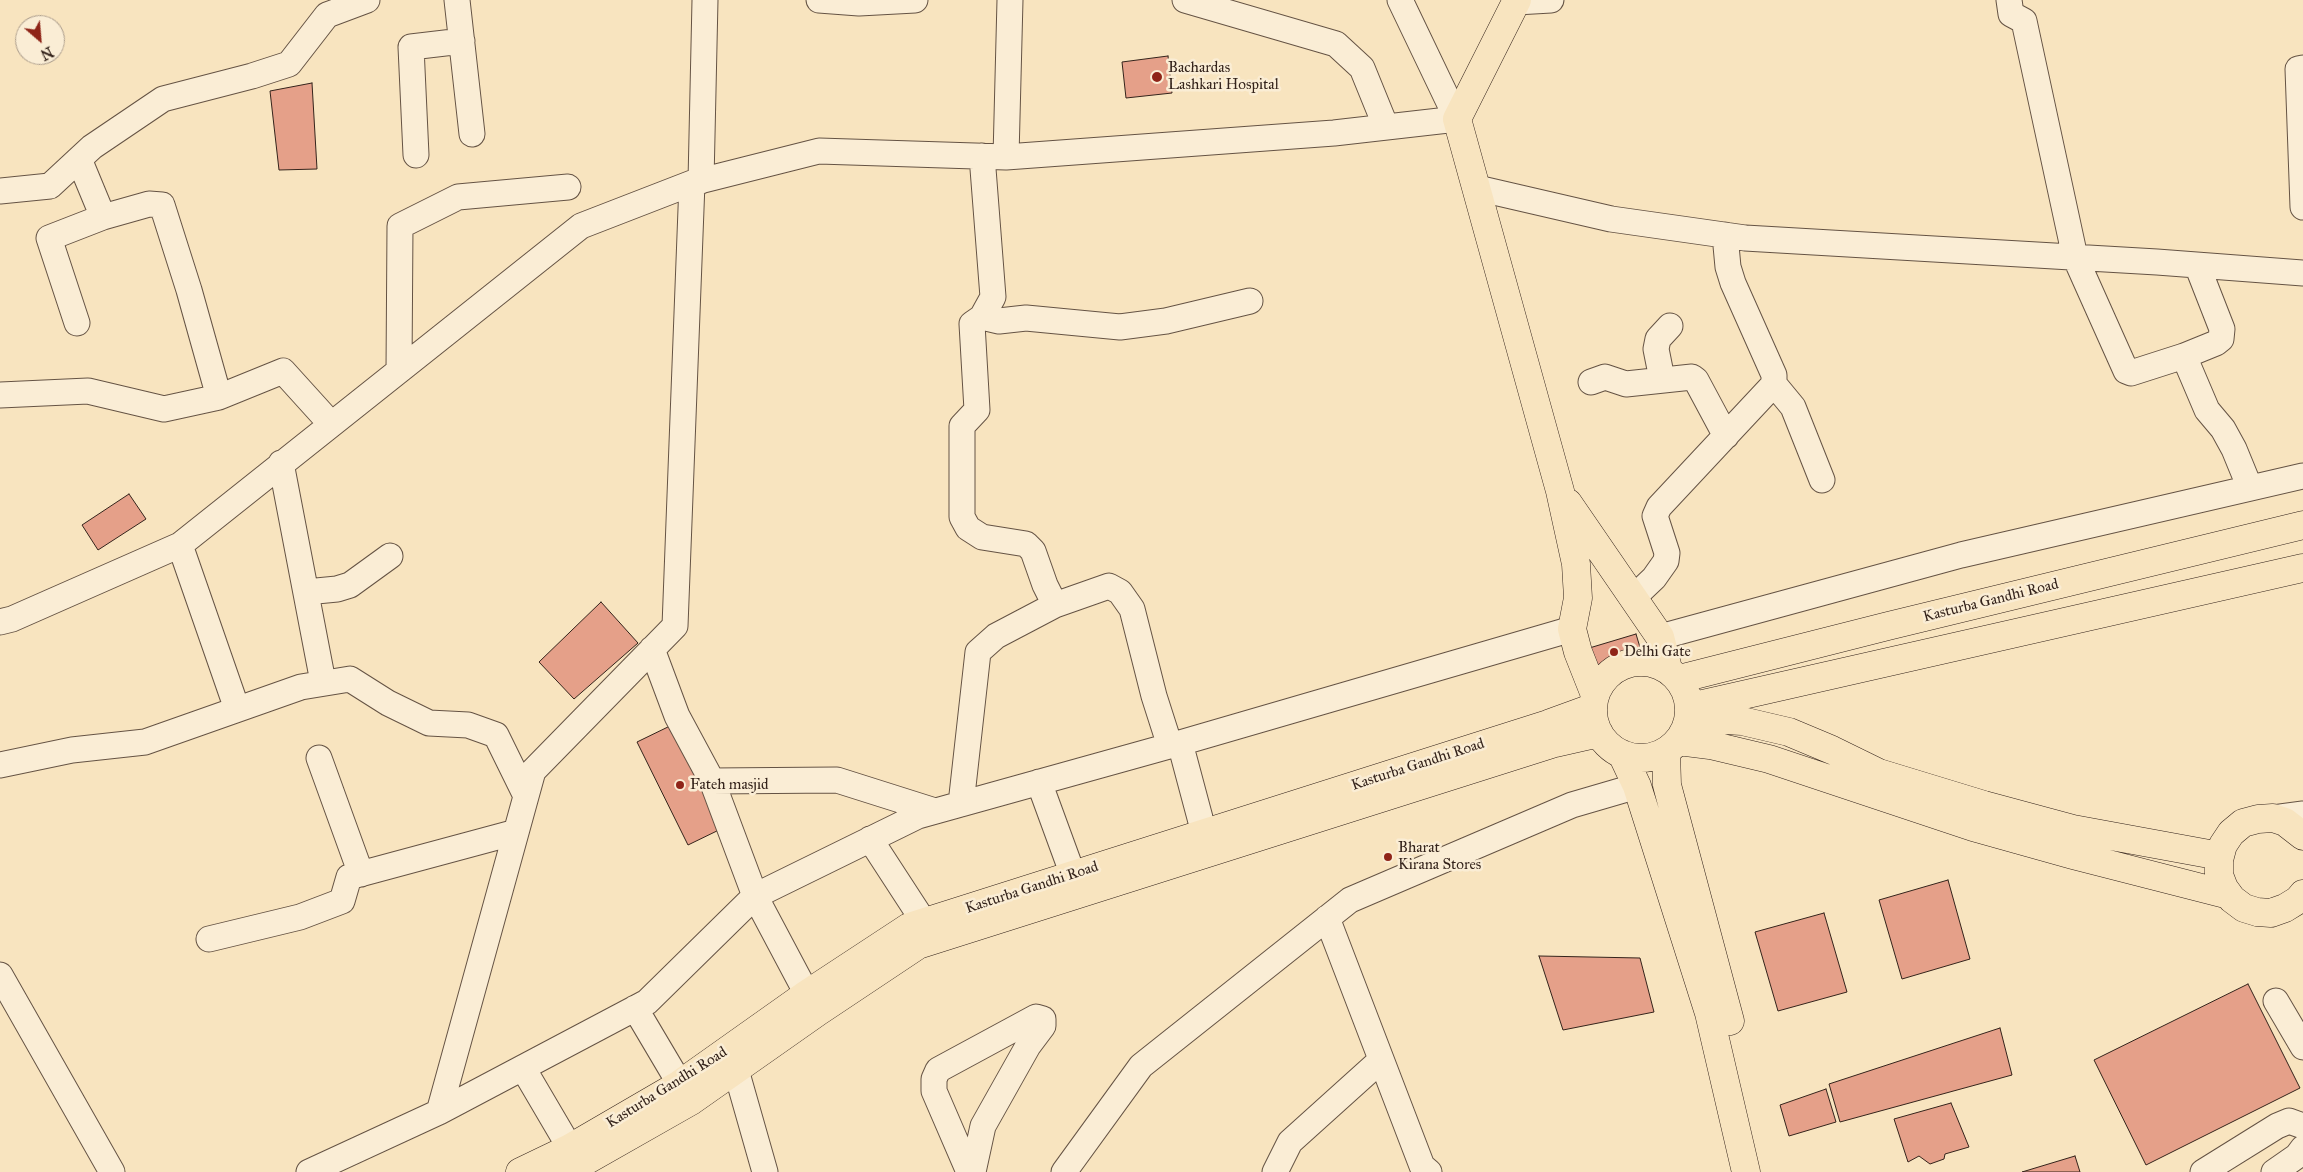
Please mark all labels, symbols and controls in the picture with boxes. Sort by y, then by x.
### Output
north arrow [15,15,65,65]
text: N [37,43,56,63]
place label: Bachardas Lashkari Hospital [1168,59,1279,94]
marker: Bachardas Lashkari Hospital [1150,70,1164,84]
street label: Kasturba Gandhi Road [1921,575,2061,627]
place label: Delhi Gate [1624,643,1691,661]
marker: Delhi Gate [1608,646,1620,658]
street label: Kasturba Gandhi Road [1349,735,1487,795]
place label: Fateh masjid [690,776,769,794]
marker: Fateh masjid [674,779,686,791]
place label: Bharat Kirana Stores [1398,839,1481,874]
marker: Bharat Kirana Stores [1382,851,1394,863]
street label: Kasturba Gandhi Road [963,858,1101,918]
street label: Kasturba Gandhi Road [603,1044,731,1132]

